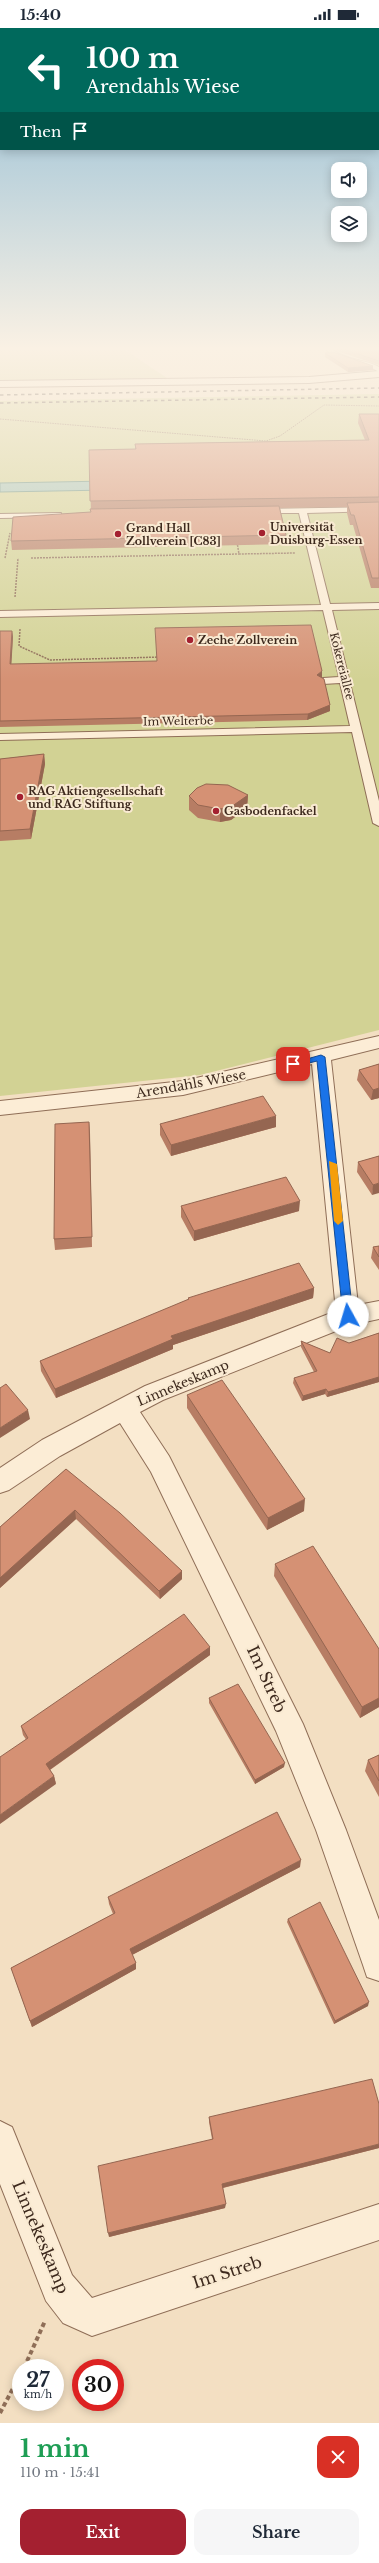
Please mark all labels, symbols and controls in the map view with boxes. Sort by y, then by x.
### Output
text: 15:40 [20,5,61,24]
text: 100 m [86,41,179,76]
icon: left [20,44,72,96]
text: Arendahls Wiese [86,76,240,98]
icon: arrive [69,120,91,142]
text: Then [20,122,61,141]
map controls [331,162,367,242]
button: sound [331,162,367,198]
button: layers [331,206,367,242]
place label: Universität Duisburg-Essen [270,520,362,547]
place label: Grand Hall Zollverein [C83] [126,521,221,548]
marker: Universität Duisburg-Essen [257,528,267,538]
marker: Grand Hall Zollverein [C83] [113,529,123,539]
street label: Kokereiallee [327,631,357,701]
place label: Zeche Zollverein [198,633,297,647]
marker: Zeche Zollverein [185,635,195,645]
street label: Im Welterbe [143,713,213,729]
place label: RAG Aktiengesellschaft und RAG Stiftung [28,784,164,811]
marker: RAG Aktiengesellschaft und RAG Stiftung [15,792,25,802]
place label: Gasbodenfackel [224,804,317,818]
marker: Gasbodenfackel [211,806,221,816]
pin [276,1047,310,1081]
icon: arrive [282,1053,304,1075]
street label: Arendahls Wiese [134,1066,247,1102]
position arrow [327,1295,369,1337]
street label: Linnekeskamp [135,1356,232,1410]
street label: Im Streb [243,1642,291,1716]
street label: Linnekeskamp [8,2178,74,2297]
street label: Im Streb [190,2251,264,2293]
speed limit sign: 30 [72,2359,124,2411]
text: 27 [26,2368,50,2392]
text: km/h [24,2388,52,2401]
text: 1 min [20,2434,90,2463]
button: close [317,2436,359,2478]
text: 110 m · 15:41 [20,2464,100,2481]
button: Exit [20,2509,186,2555]
button: Share [194,2509,359,2555]

